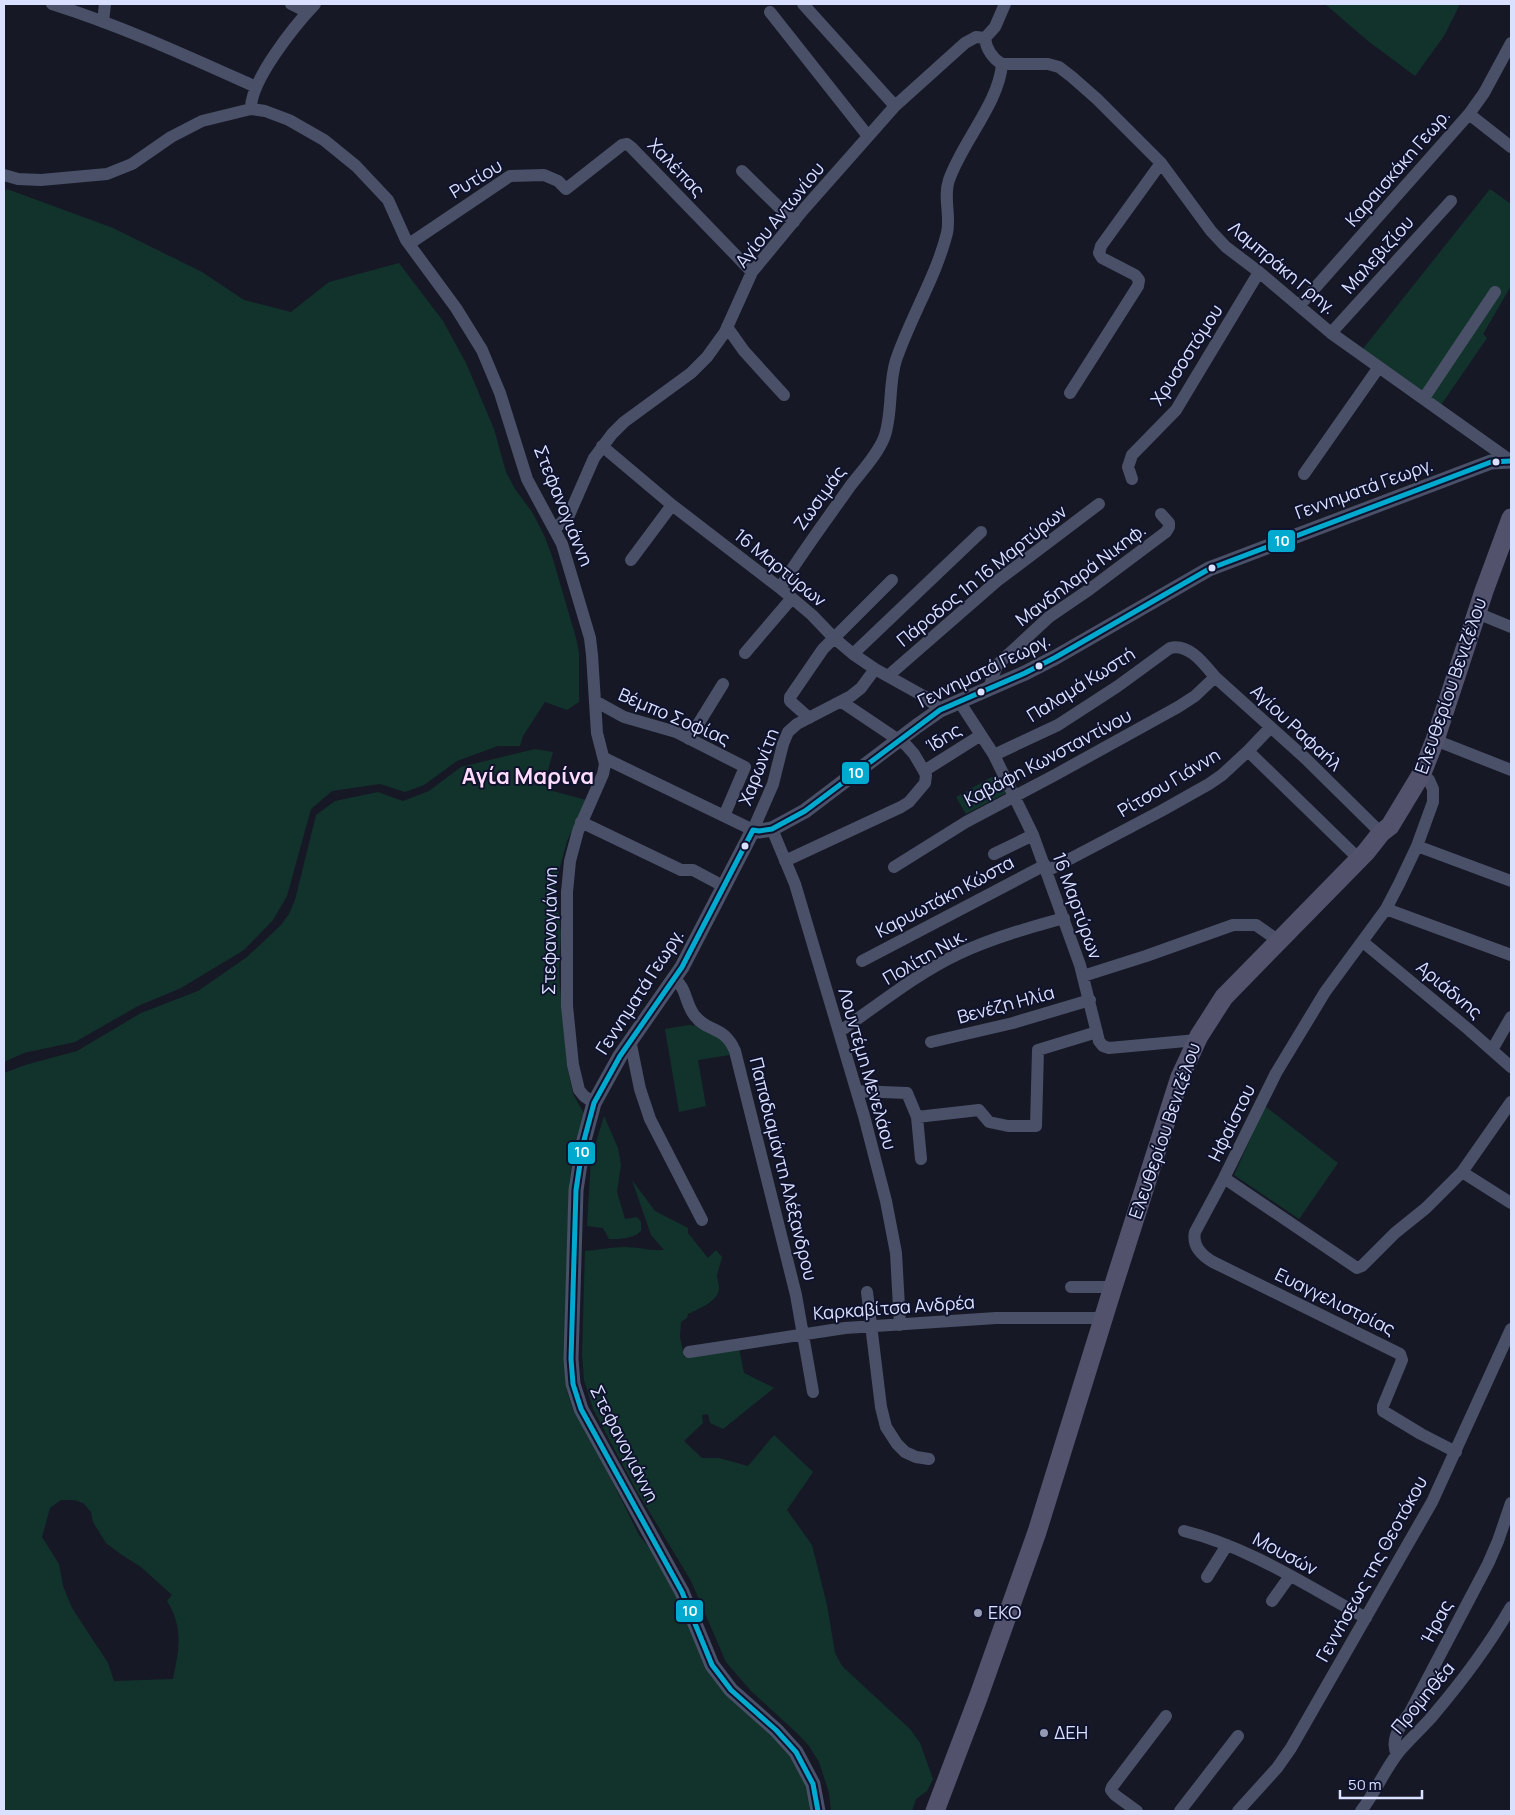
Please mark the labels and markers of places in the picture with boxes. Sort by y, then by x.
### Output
unlabelled marker [1491,457,1501,467]
unlabelled marker [1207,563,1217,573]
unlabelled marker [1034,661,1044,671]
unlabelled marker [976,687,986,697]
unlabelled marker [740,841,750,851]
place label: EKO [988,1600,1021,1624]
marker: EKO [972,1607,984,1619]
place label: ΔΕΗ [1054,1720,1088,1744]
marker: ΔΕΗ [1038,1727,1050,1739]

